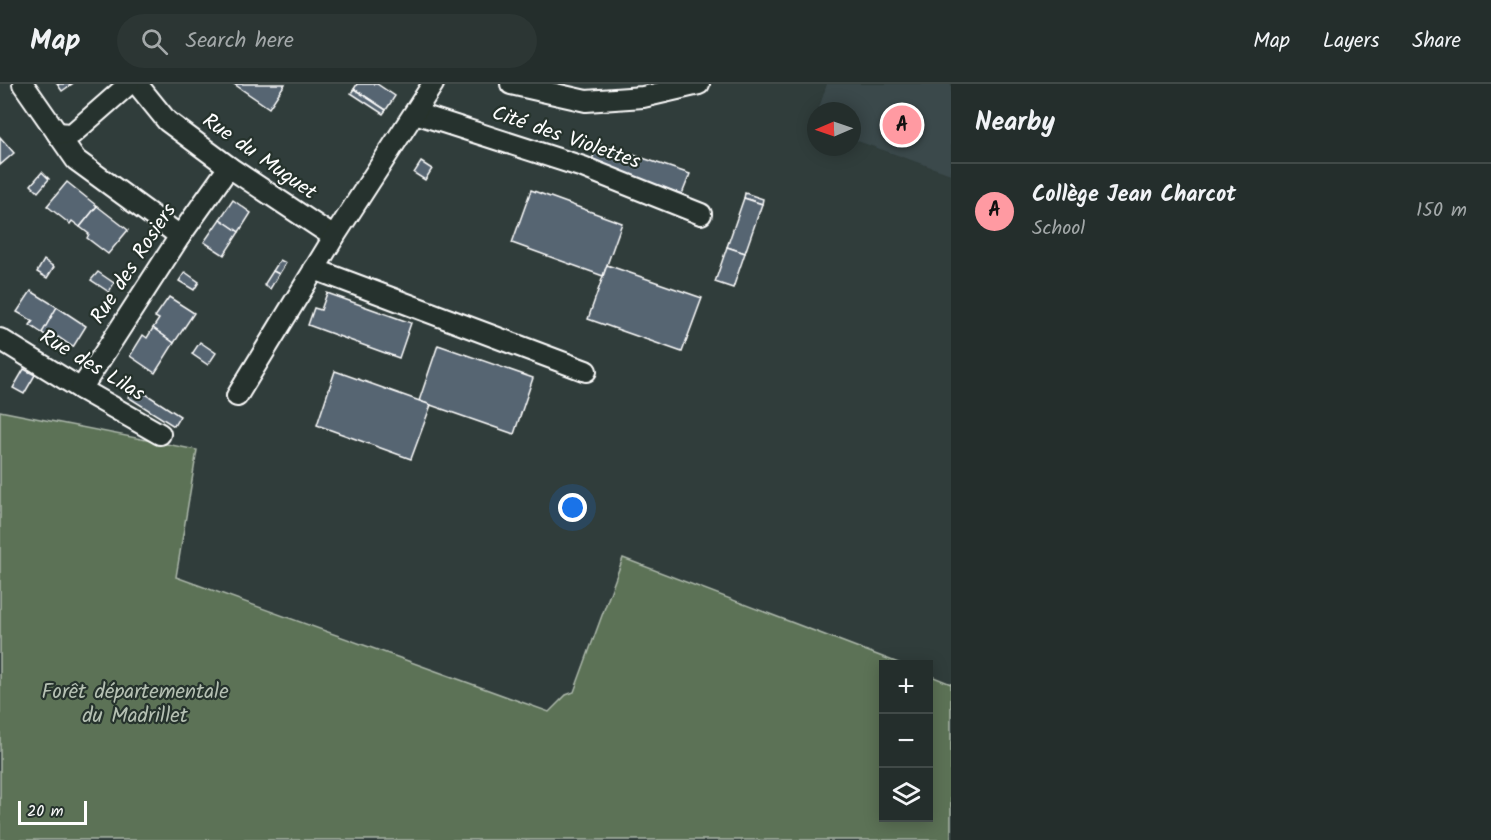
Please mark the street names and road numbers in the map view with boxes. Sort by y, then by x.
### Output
street label: Cité des Violettes [487,97,645,179]
street label: Rue du Muguet [195,105,324,209]
street label: Rue des Rosiers [82,197,186,331]
street label: Rue des Lilas [33,321,151,411]

